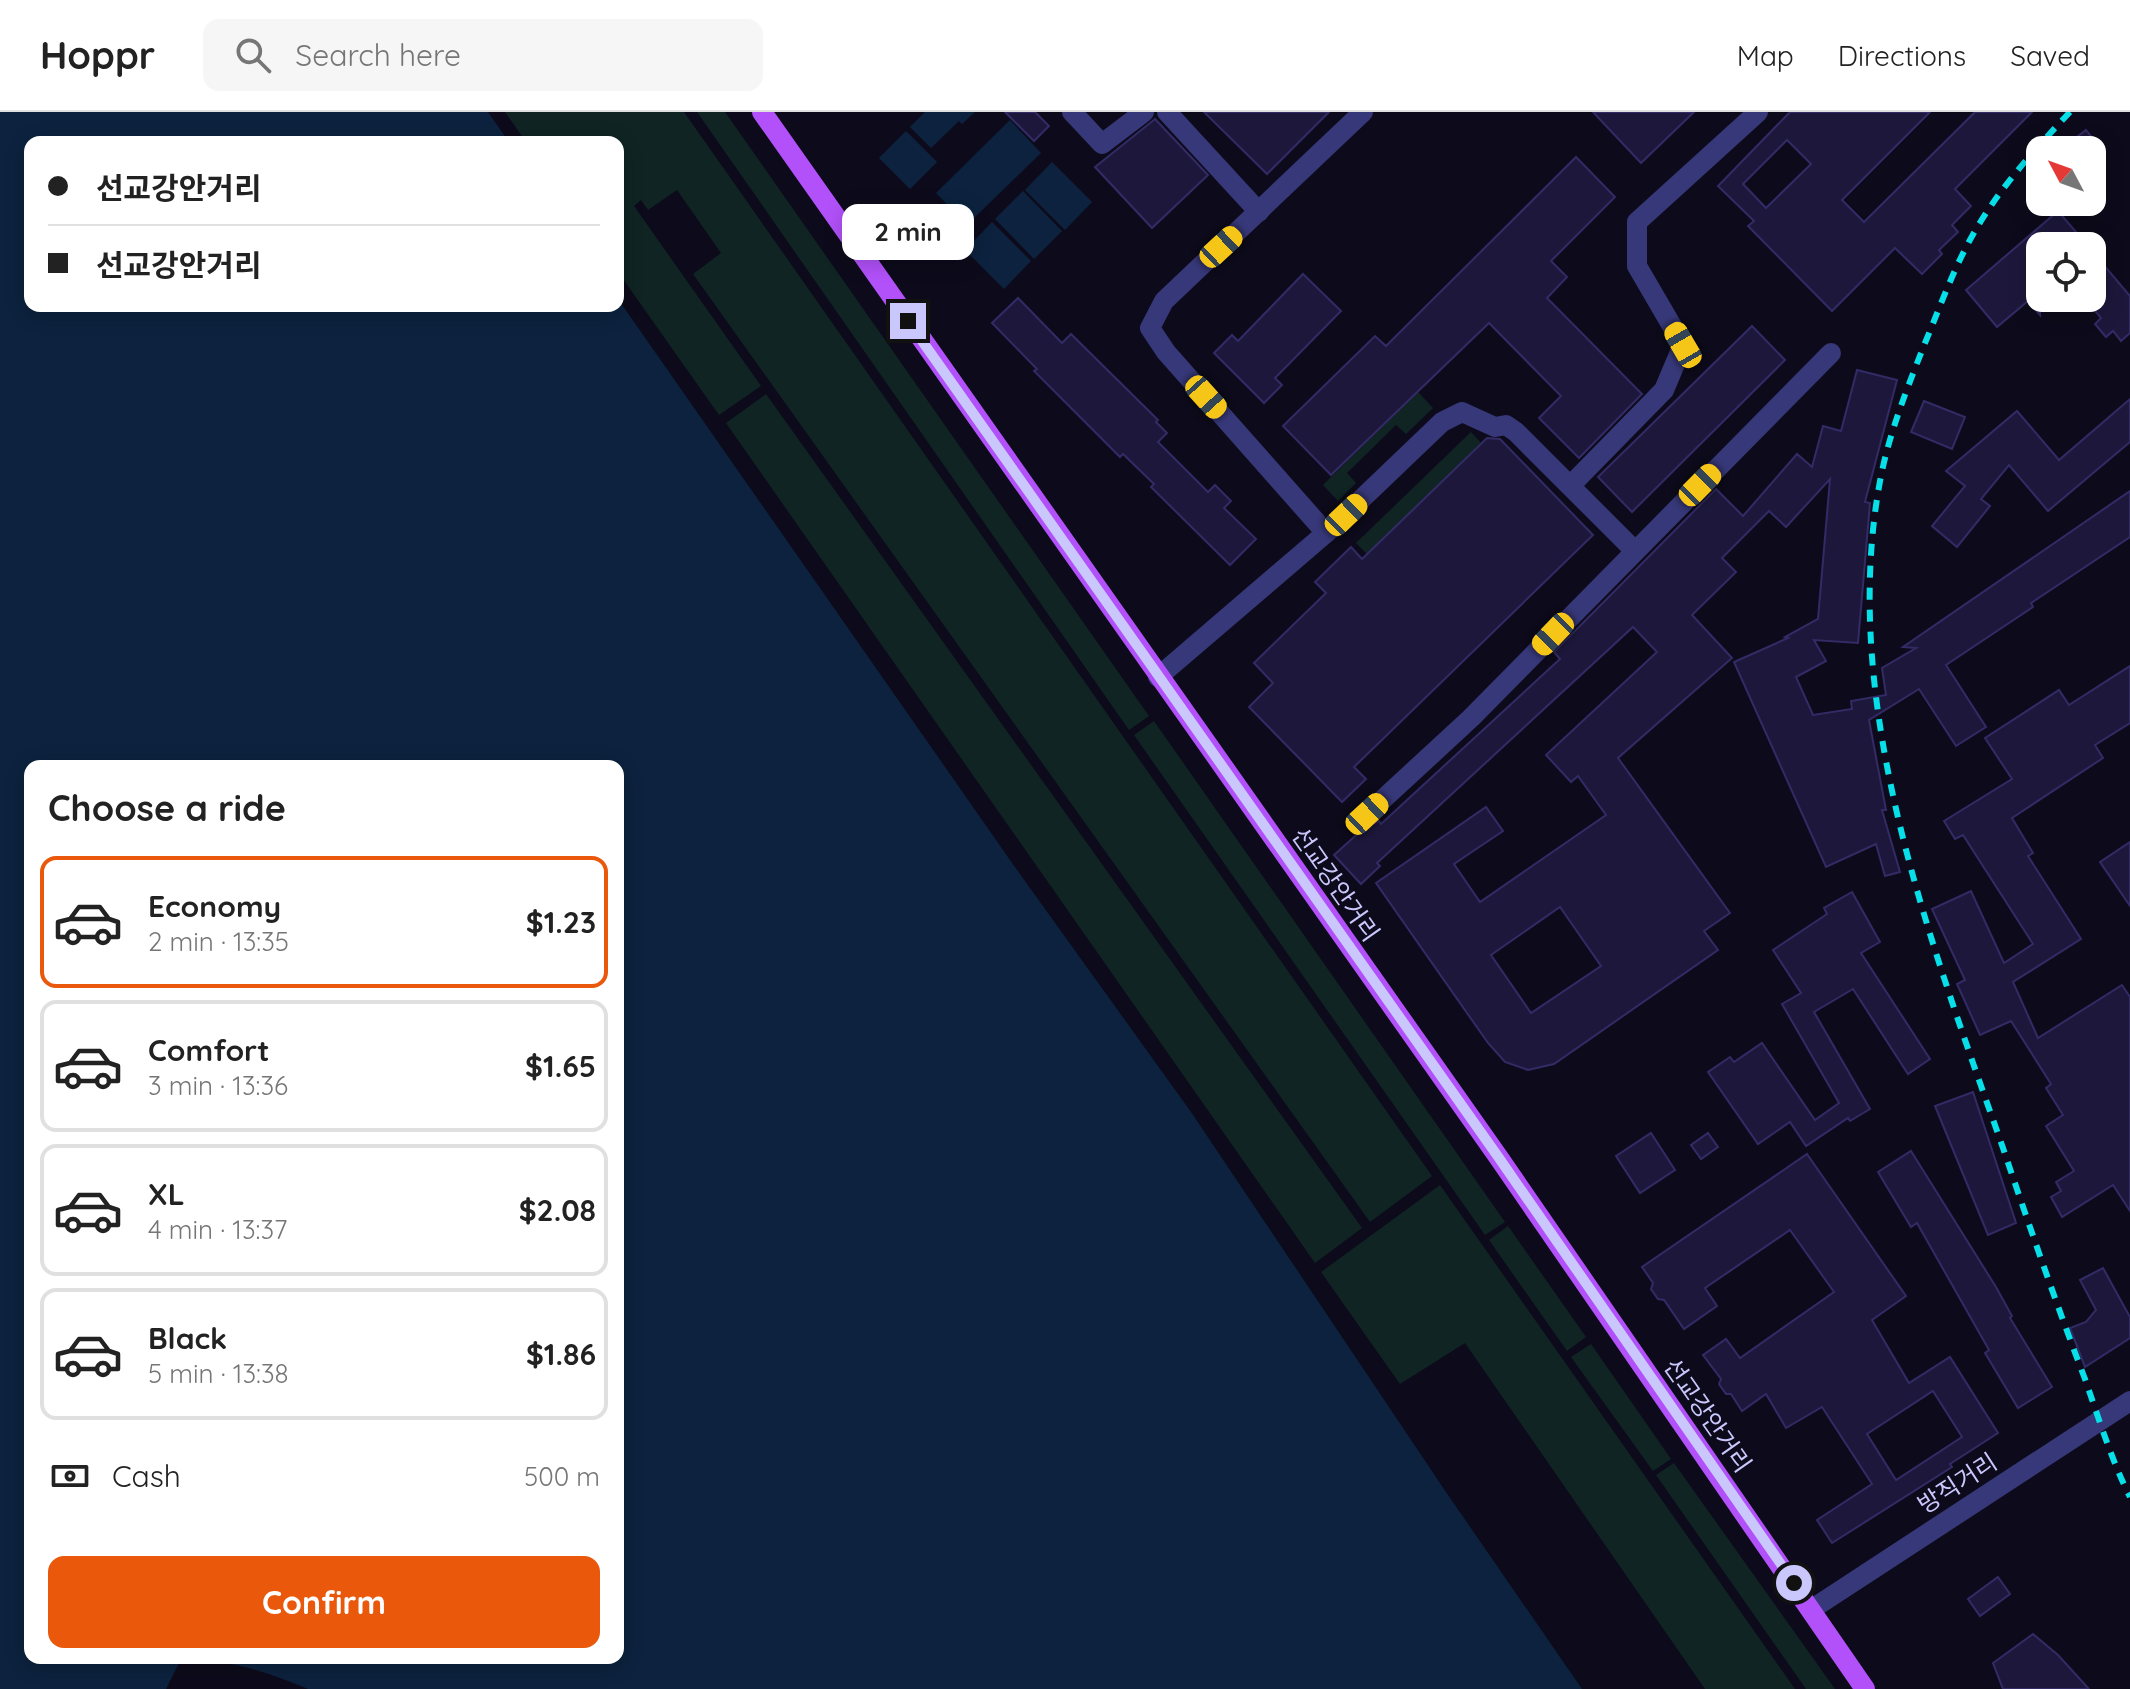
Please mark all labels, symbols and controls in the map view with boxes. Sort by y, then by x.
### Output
search box [203,19,763,91]
text: Hoppr [40,31,155,79]
icon: search [231,33,275,77]
text: Search here [295,36,461,74]
text: Map [1737,38,1794,73]
text: Directions [1838,38,1966,73]
text: Saved [2010,38,2090,73]
north arrow [2026,136,2106,216]
map controls [2026,136,2106,312]
text: 선교강안거리 [96,169,262,207]
callout: 2 min [842,205,974,261]
text: 2 min [874,215,942,248]
car [1195,222,1247,272]
button: locate [2026,232,2106,312]
text: 선교강안거리 [96,246,262,284]
route end [890,303,926,339]
car [1661,318,1705,372]
car [1181,371,1231,423]
car [1675,460,1725,510]
car [1320,490,1372,540]
car [1528,608,1578,660]
text: Choose a ride [48,785,286,830]
car [1341,789,1393,839]
street label: 선교강안거리 [1286,821,1386,947]
icon: car [52,886,124,958]
text: Economy [148,887,281,925]
text: $1.23 [526,903,596,941]
text: 2 min · 13:35 [148,925,289,958]
icon: car [52,1030,124,1102]
text: Comfort [148,1031,269,1069]
text: $1.65 [525,1047,596,1085]
text: 3 min · 13:36 [148,1069,288,1102]
icon: car [52,1174,124,1246]
text: XL [148,1175,185,1213]
text: $2.08 [519,1191,596,1229]
text: 4 min · 13:37 [148,1213,287,1246]
icon: car [52,1318,124,1390]
text: Black [148,1319,227,1357]
text: $1.86 [526,1335,596,1373]
street label: 선교강안거리 [1658,1352,1758,1478]
text: 5 min · 13:38 [148,1357,289,1390]
street label: 방직거리 [1912,1446,2002,1520]
icon: cash [48,1454,92,1498]
text: Cash [112,1457,181,1495]
text: 500 m [524,1460,600,1493]
button: Confirm [48,1556,600,1648]
route start [1776,1565,1812,1601]

